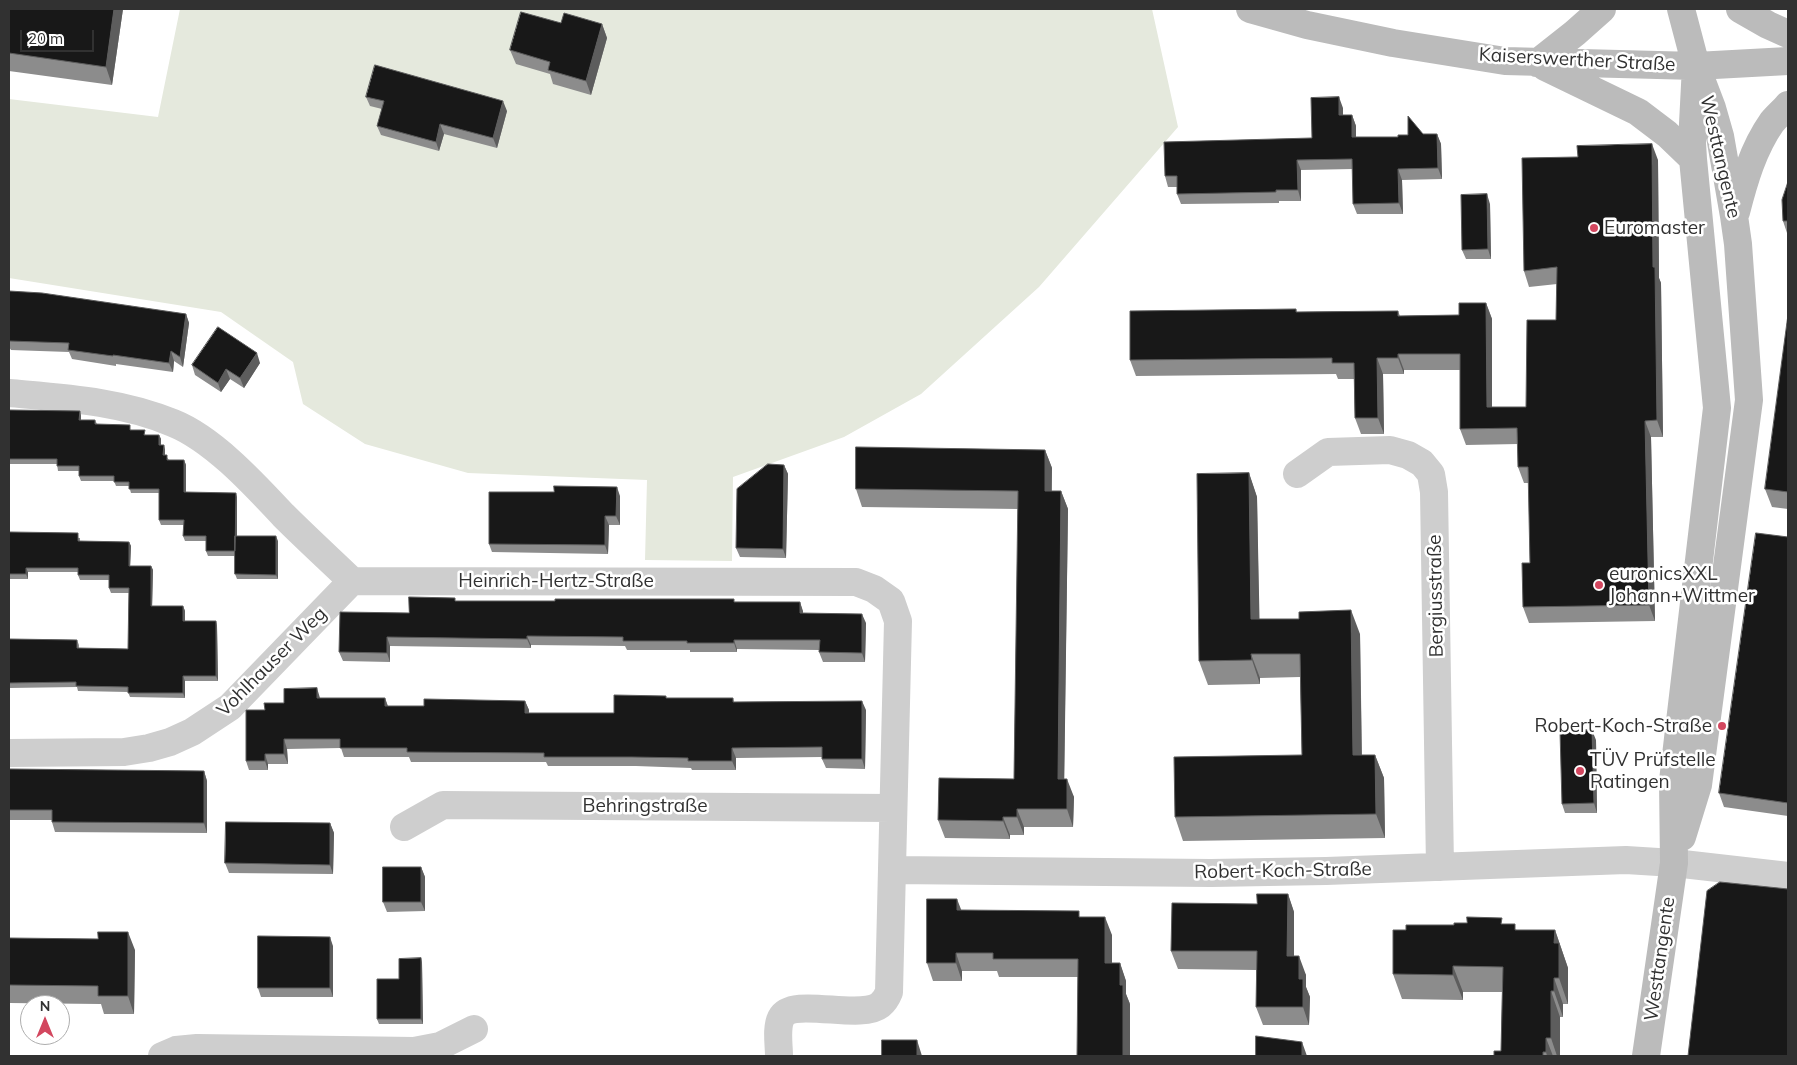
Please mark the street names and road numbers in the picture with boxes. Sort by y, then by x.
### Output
street label: Kaiserswerther Straße [1478,43,1676,77]
street label: Westtangente [1695,93,1745,221]
street label: Bergiusstraße [1424,534,1448,658]
street label: Heinrich-Hertz-Straße [458,570,654,592]
street label: Vohlhauser Weg [212,602,332,722]
street label: Behringstraße [583,795,707,817]
street label: Robert-Koch-Straße [1194,858,1372,884]
street label: Westtangente [1640,895,1680,1023]

